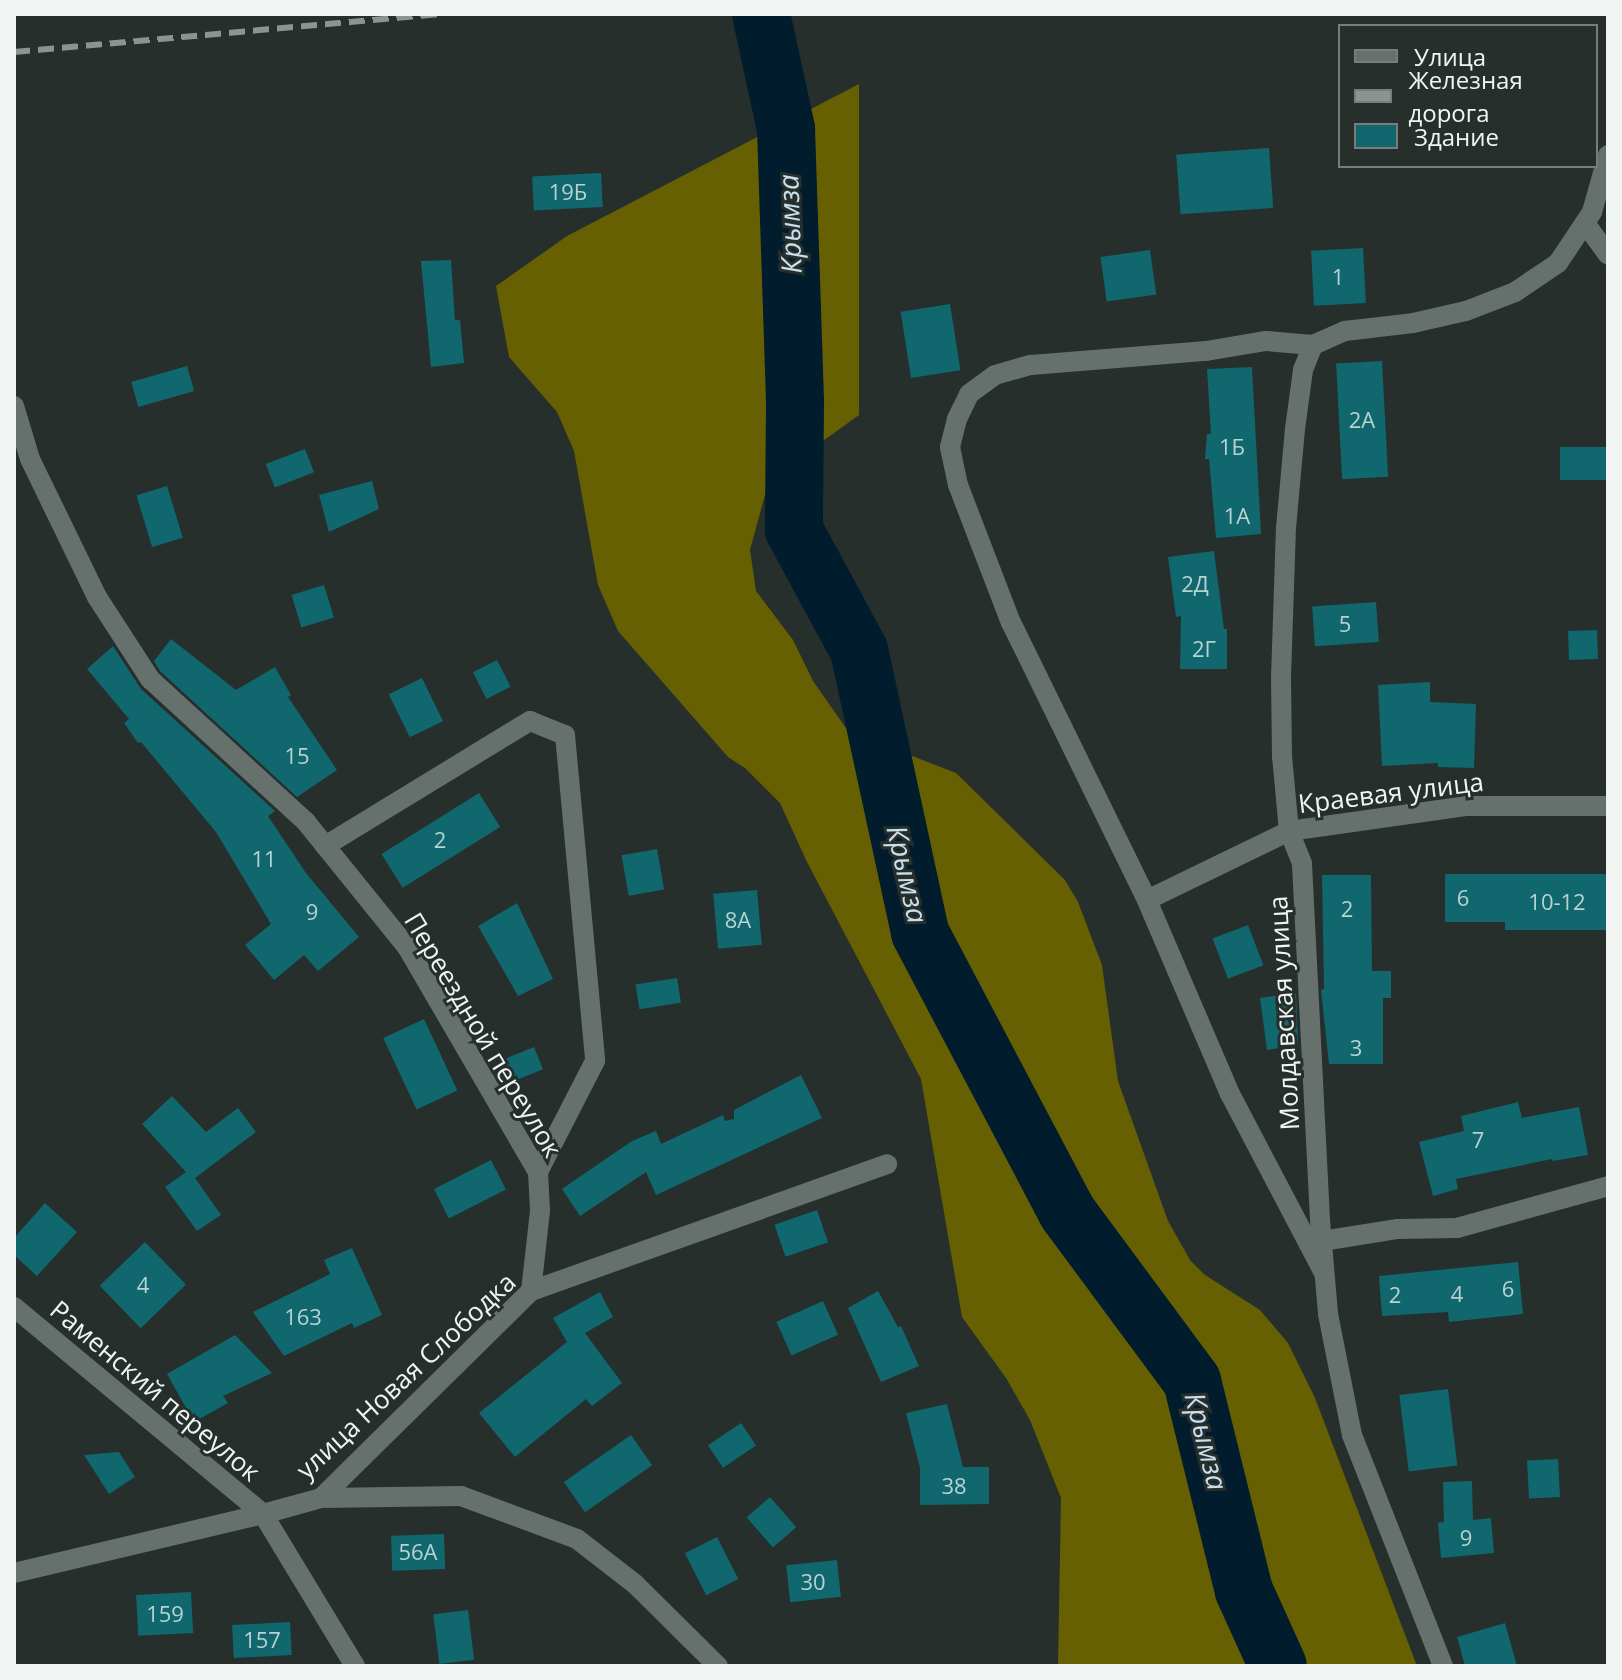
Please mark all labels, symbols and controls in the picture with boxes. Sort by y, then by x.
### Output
legend [1338,24,1598,168]
text: Улица [1414,40,1486,73]
text: Железная дорога [1408,63,1523,129]
text: Здание [1414,120,1499,153]
water label: Крымза [770,174,808,274]
house number: 19Б [549,179,587,205]
house number: 1 [1332,264,1344,290]
house number: 2А [1349,407,1375,433]
house number: 1Б [1219,434,1245,460]
house number: 1А [1224,503,1250,529]
house number: 2Д [1181,571,1209,597]
house number: 5 [1339,611,1351,637]
house number: 2Г [1192,636,1216,662]
house number: 15 [284,743,310,769]
street label: Краевая улица [1297,766,1485,820]
water label: Крымза [880,822,936,926]
house number: 2 [434,827,446,853]
house number: 11 [251,846,277,872]
house number: 6 [1457,885,1469,911]
house number: 10-12 [1528,889,1586,915]
street label: Молдавская улица [1262,895,1306,1131]
house number: 2 [1341,896,1353,922]
house number: 9 [306,899,318,925]
street label: Переездной переулок [398,907,568,1163]
house number: 8А [725,907,751,933]
house number: 3 [1350,1035,1362,1061]
house number: 7 [1472,1127,1484,1153]
street label: улица Новая Слободка [290,1266,522,1486]
house number: 4 [137,1272,149,1298]
house number: 6 [1502,1276,1514,1302]
house number: 4 [1451,1281,1463,1307]
house number: 2 [1389,1282,1401,1308]
street label: Раменский переулок [44,1294,266,1488]
house number: 163 [284,1304,322,1330]
water label: Крымза [1179,1389,1235,1493]
house number: 38 [941,1473,967,1499]
house number: 9 [1460,1525,1472,1551]
house number: 56А [398,1539,438,1565]
house number: 30 [800,1569,826,1595]
house number: 159 [146,1601,184,1627]
house number: 157 [243,1627,281,1653]

